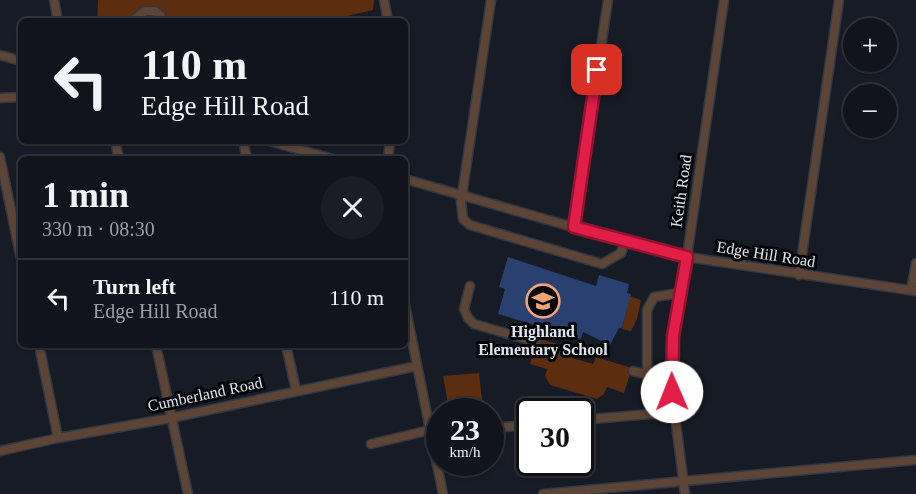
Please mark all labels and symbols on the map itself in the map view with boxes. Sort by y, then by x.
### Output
pin [571,44,622,95]
street label: Keith Road [667,154,695,228]
street label: Edge Hill Road [715,238,816,271]
school or university icon: Highland Elementary School [525,283,561,319]
place label: Highland Elementary School [478,323,608,359]
position arrow [640,360,704,424]
street label: Cumberland Road [146,374,264,414]
speed limit sign: 30 [516,398,594,476]

